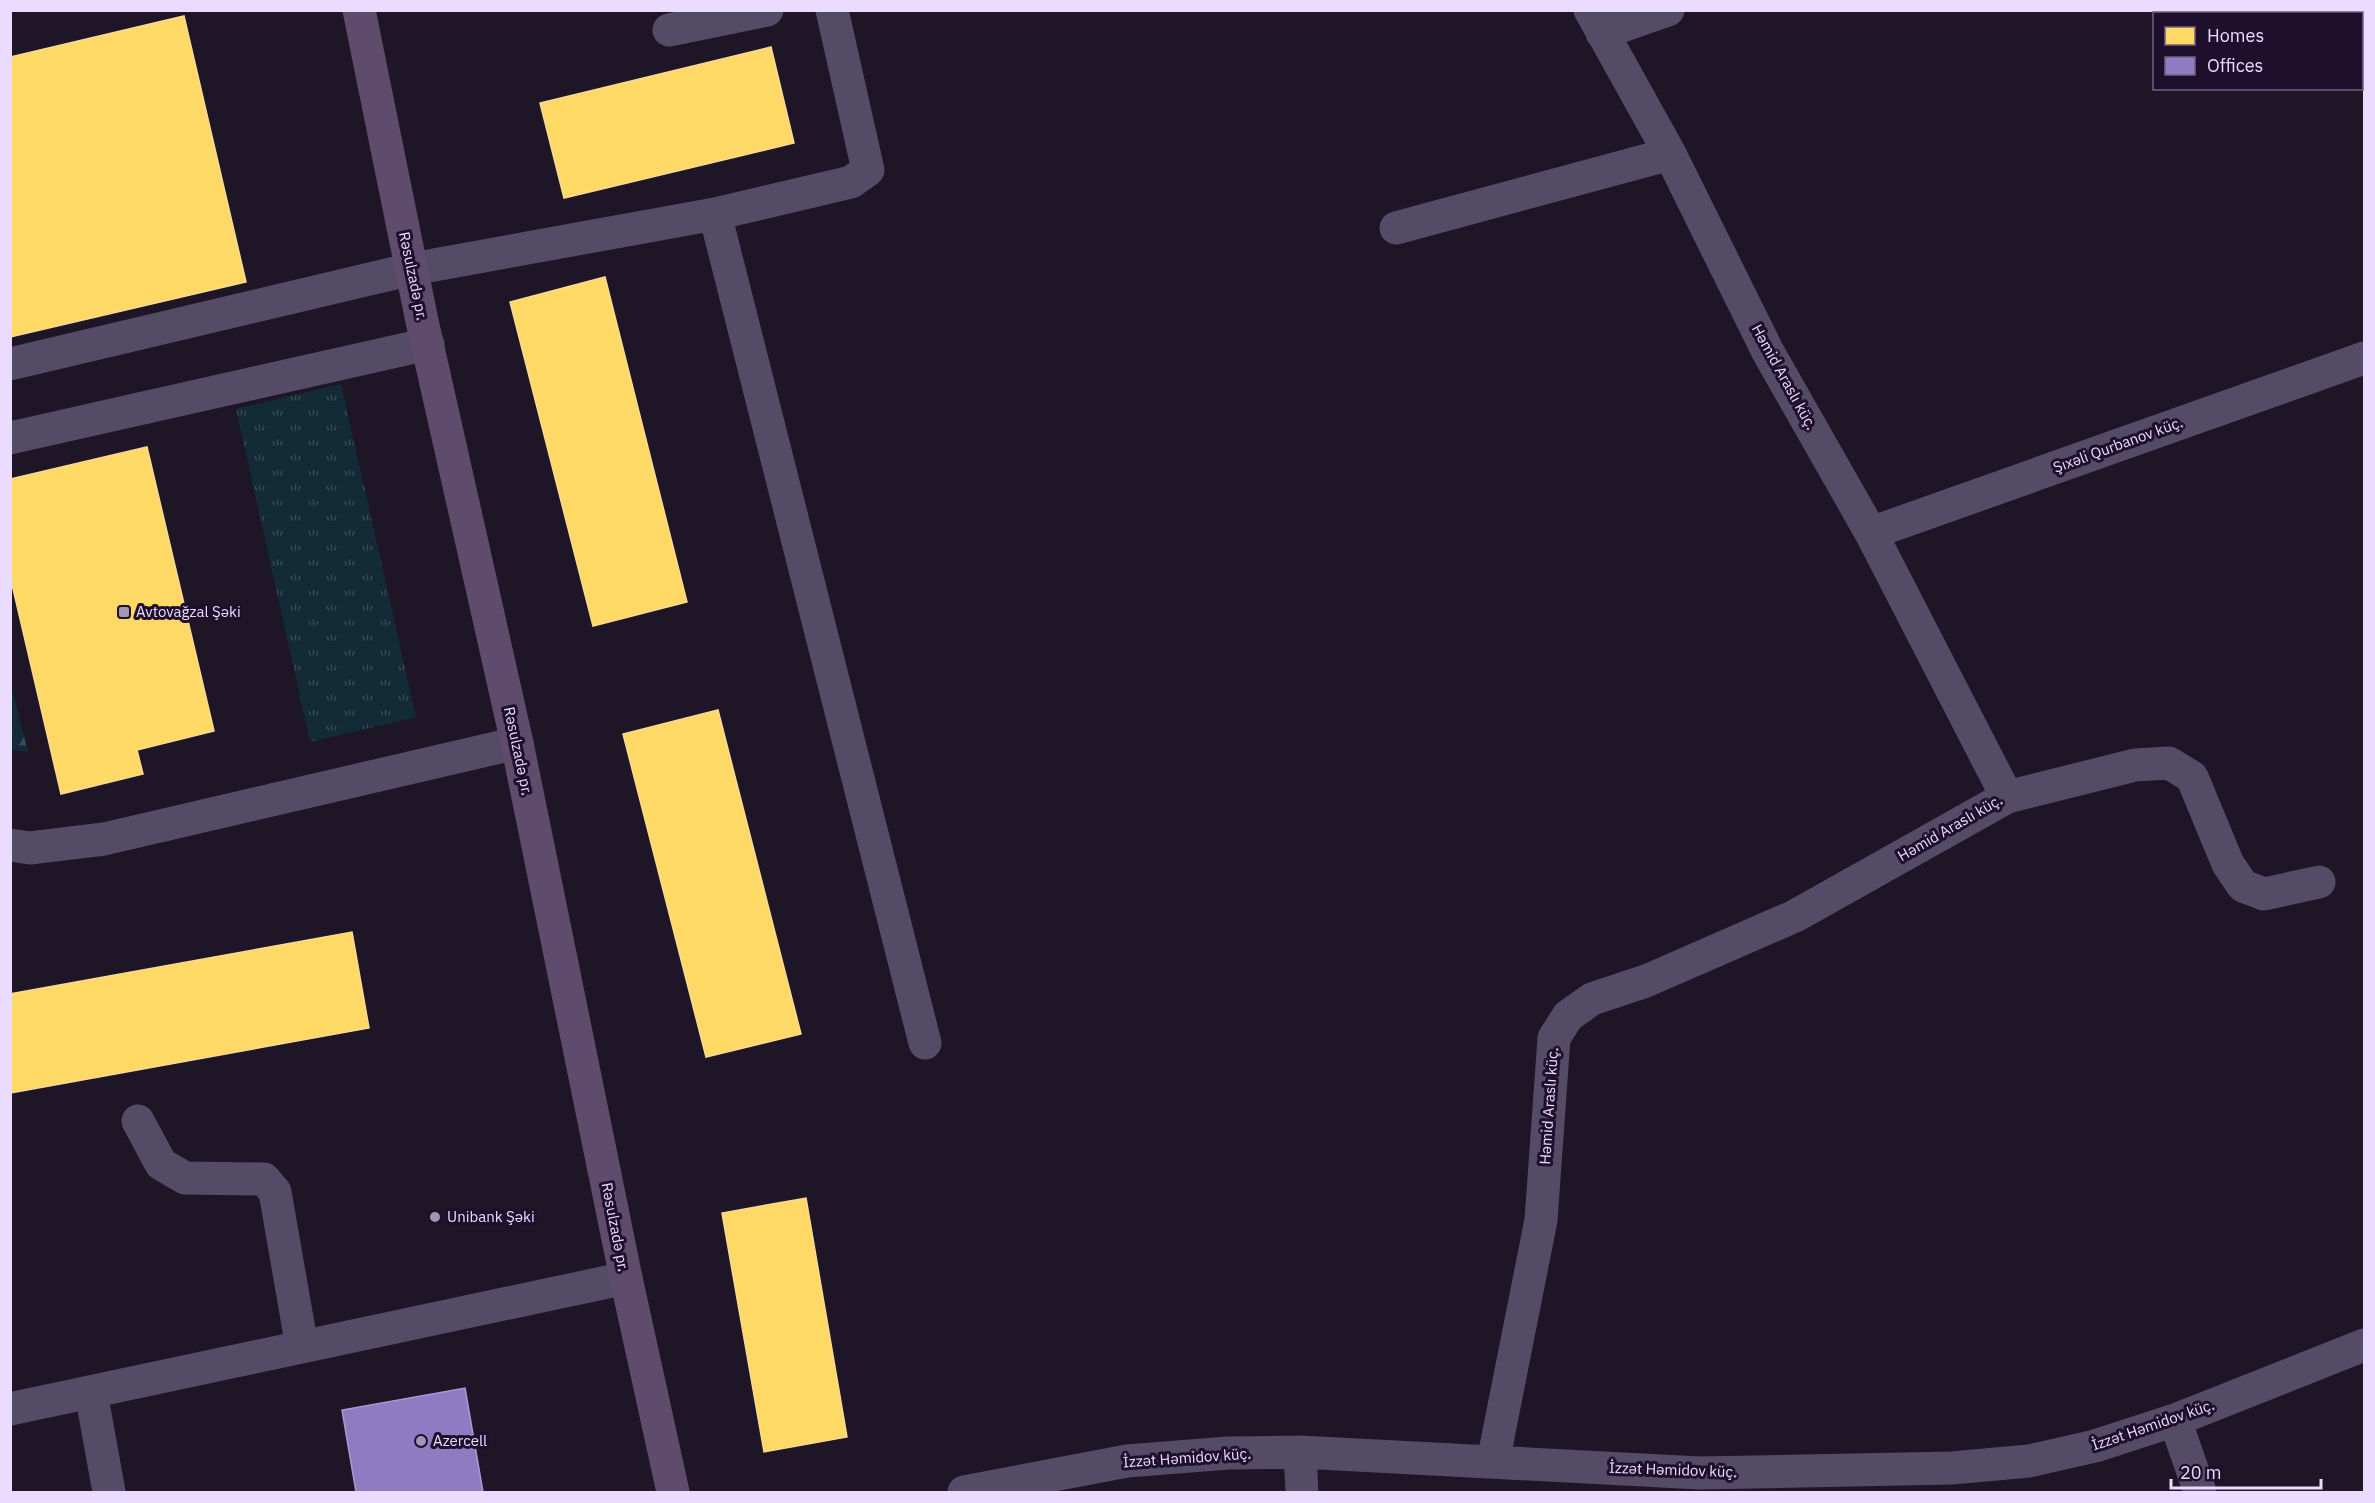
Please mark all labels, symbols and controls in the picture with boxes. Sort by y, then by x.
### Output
legend [2153,12,2363,90]
text: Homes [2207,24,2264,47]
text: Offices [2207,54,2263,77]
street label: Rəsulzadə pr. [395,230,432,322]
street label: Həmid Araslı küç. [1748,321,1821,433]
street label: Şıxəli Qurbanov küç. [2050,412,2185,477]
place label: Avtovağzal Şəki [136,602,241,621]
marker: Avtovağzal Şəki [117,605,131,619]
street label: Rəsulzadə pr. [500,705,537,797]
street label: Həmid Araslı küç. [1894,790,2005,865]
street label: Həmid Araslı küç. [1535,1047,1562,1165]
street label: Rəsulzadə pr. [598,1181,633,1273]
place label: Unibank Şəki [447,1207,535,1226]
marker: Unibank Şəki [428,1210,442,1224]
street label: İzzət Həmidov küç. [2089,1395,2217,1454]
place label: Azercell [433,1431,487,1450]
marker: Azercell [414,1434,428,1448]
street label: İzzət Həmidov küç. [1122,1444,1252,1471]
scale bar [2171,1452,2321,1490]
street label: İzzət Həmidov küç. [1609,1458,1737,1481]
text: 20 m [2180,1461,2222,1484]

